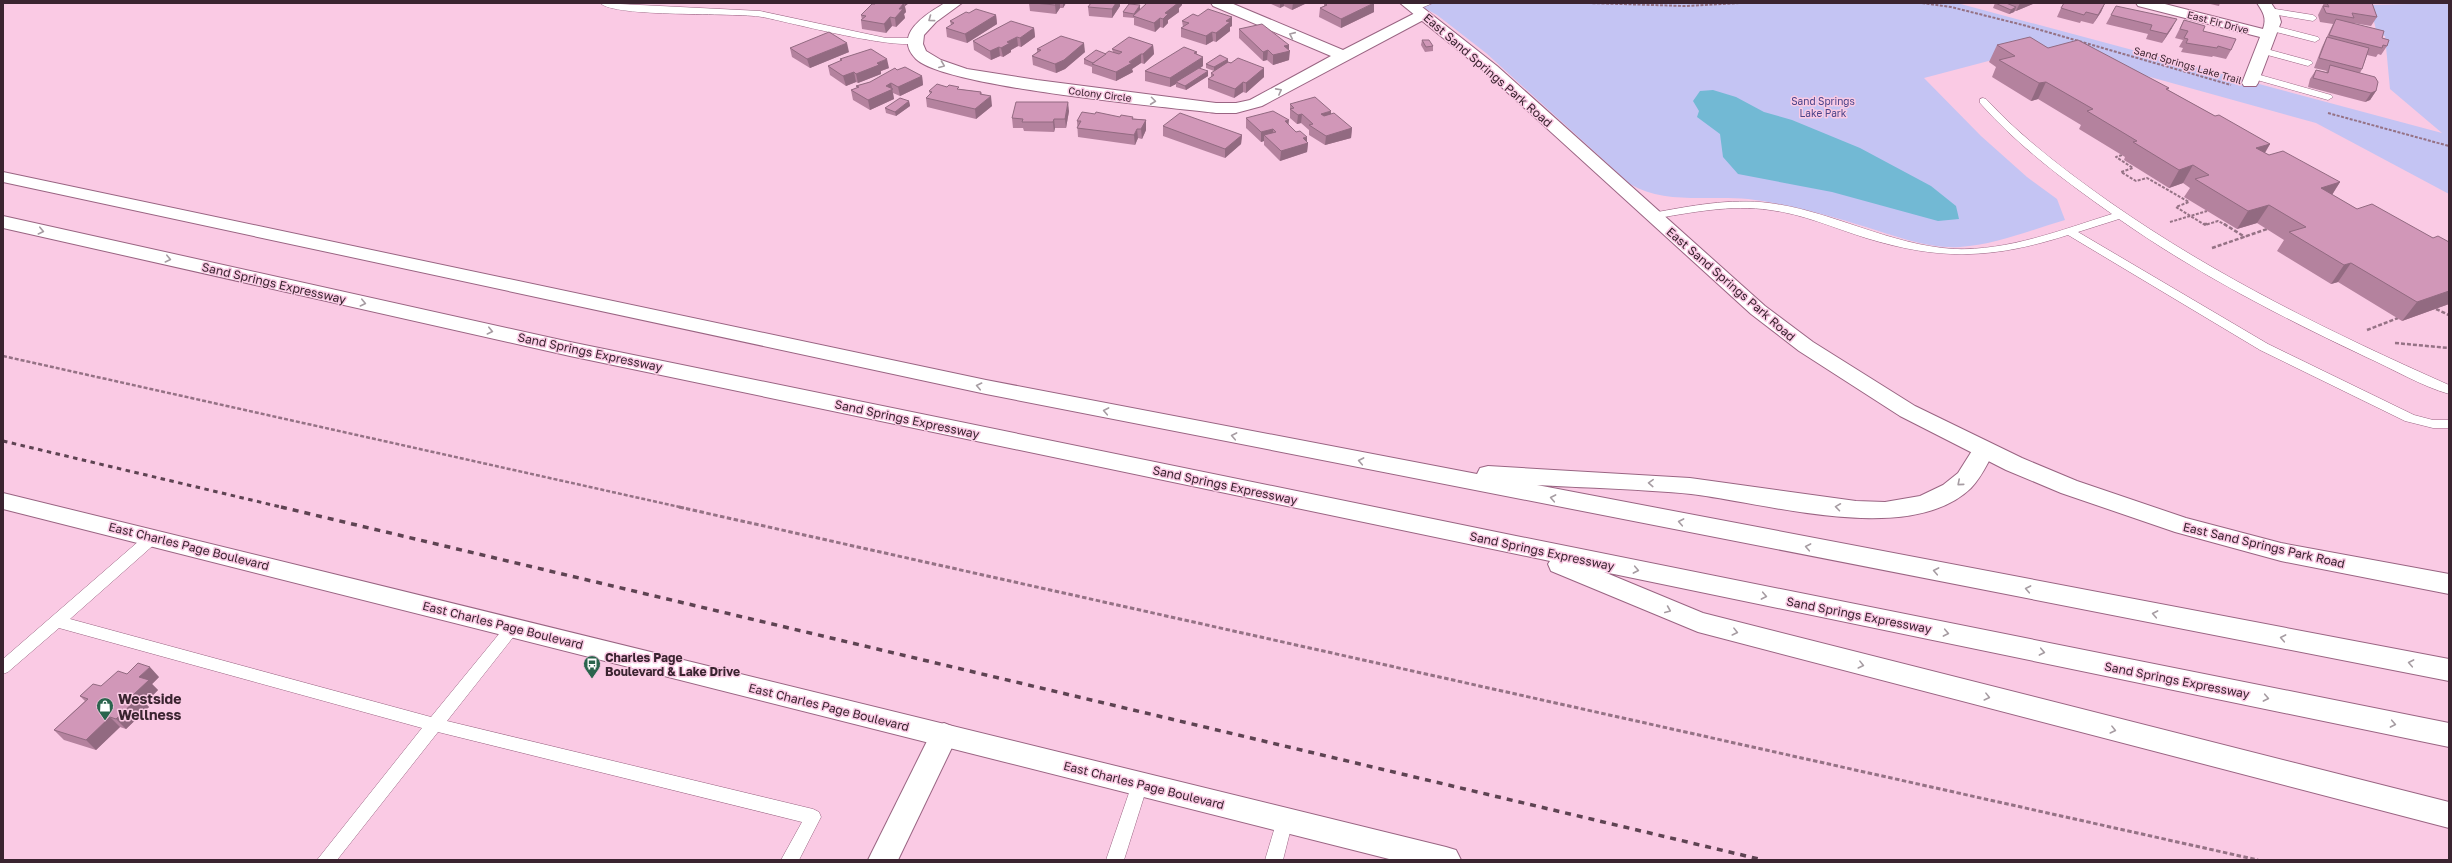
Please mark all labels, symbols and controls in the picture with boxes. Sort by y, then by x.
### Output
street label: East Fir Drive [2186,8,2250,36]
street label: East Sand Springs Park Road [1421,10,1555,130]
one-way arrow [929,14,936,21]
one-way arrow [1289,31,1296,39]
street label: Sand Springs Lake Trail [2133,44,2243,86]
one-way arrow [939,61,946,69]
street label: Colony Circle [1068,84,1132,104]
one-way arrow [1275,88,1282,95]
park label: Sand Springs Lake Park [1791,95,1855,119]
one-way arrow [1150,96,1156,105]
street label: East Sand Springs Park Road [1664,224,1798,344]
one-way arrow [38,226,44,234]
one-way arrow [165,255,171,263]
street label: Sand Springs Expressway [200,259,348,307]
one-way arrow [360,298,366,306]
one-way arrow [487,326,493,334]
street label: Sand Springs Expressway [516,329,664,375]
one-way arrow [975,382,982,390]
street label: Sand Springs Expressway [833,396,981,442]
one-way arrow [1103,407,1109,415]
one-way arrow [1230,432,1237,441]
one-way arrow [1358,457,1364,466]
street label: Sand Springs Expressway [1151,462,1299,508]
one-way arrow [1958,478,1965,485]
one-way arrow [1648,479,1654,488]
one-way arrow [1550,494,1556,503]
one-way arrow [1834,503,1841,512]
street label: East Charles Page Boulevard [107,519,271,573]
one-way arrow [1677,519,1684,527]
street label: East Sand Springs Park Road [2182,519,2346,571]
street label: Sand Springs Expressway [1468,528,1616,574]
one-way arrow [1805,543,1811,552]
one-way arrow [1633,565,1640,573]
one-way arrow [1933,568,1939,576]
one-way arrow [2025,585,2031,594]
one-way arrow [1761,591,1767,599]
street label: Sand Springs Expressway [1785,594,1933,636]
street label: East Charles Page Boulevard [421,598,585,652]
one-way arrow [1664,605,1671,613]
one-way arrow [2152,610,2158,618]
one-way arrow [1732,627,1739,636]
one-way arrow [1943,628,1949,636]
one-way arrow [2280,634,2286,643]
one-way arrow [2039,648,2045,656]
place label: Charles Page Boulevard & Lake Drive [605,650,740,679]
bus stop icon: Charles Page Boulevard & Lake Drive [582,654,602,679]
street label: Sand Springs Expressway [2103,659,2251,701]
one-way arrow [2408,659,2414,667]
one-way arrow [1858,660,1864,668]
street label: East Charles Page Boulevard [747,680,911,734]
place label: Westside Wellness [118,690,182,723]
one-way arrow [1983,692,1990,701]
one-way arrow [2263,693,2269,701]
shop icon: Westside Wellness [95,696,115,721]
one-way arrow [2390,719,2396,727]
one-way arrow [2110,725,2116,733]
street label: East Charles Page Boulevard [1062,758,1226,812]

